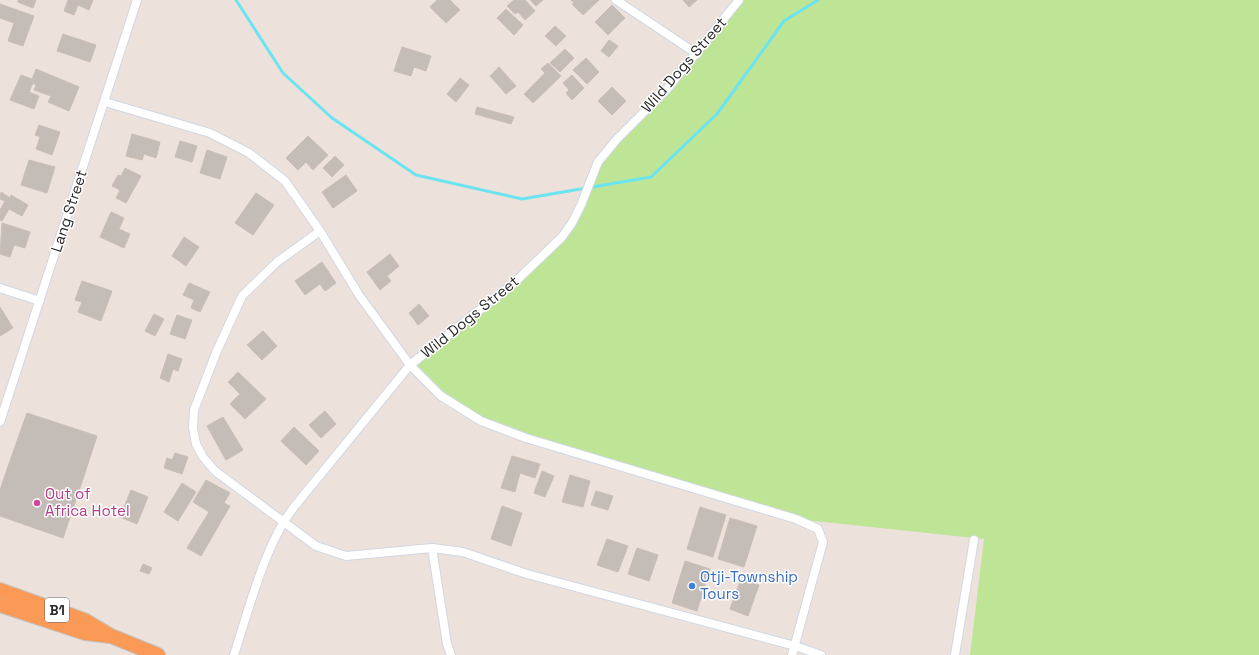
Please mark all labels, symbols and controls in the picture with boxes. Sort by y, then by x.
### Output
street label: Wild Dogs Street [637,13,730,116]
street label: Lang Street [46,167,91,254]
street label: Wild Dogs Street [417,271,523,362]
place label: Out of Africa Hotel [45,484,130,520]
marker: Out of Africa Hotel [32,498,42,508]
place label: Otji-Township Tours [700,567,798,603]
marker: Otji-Township Tours [687,581,697,591]
road number: B1 [45,598,69,622]

